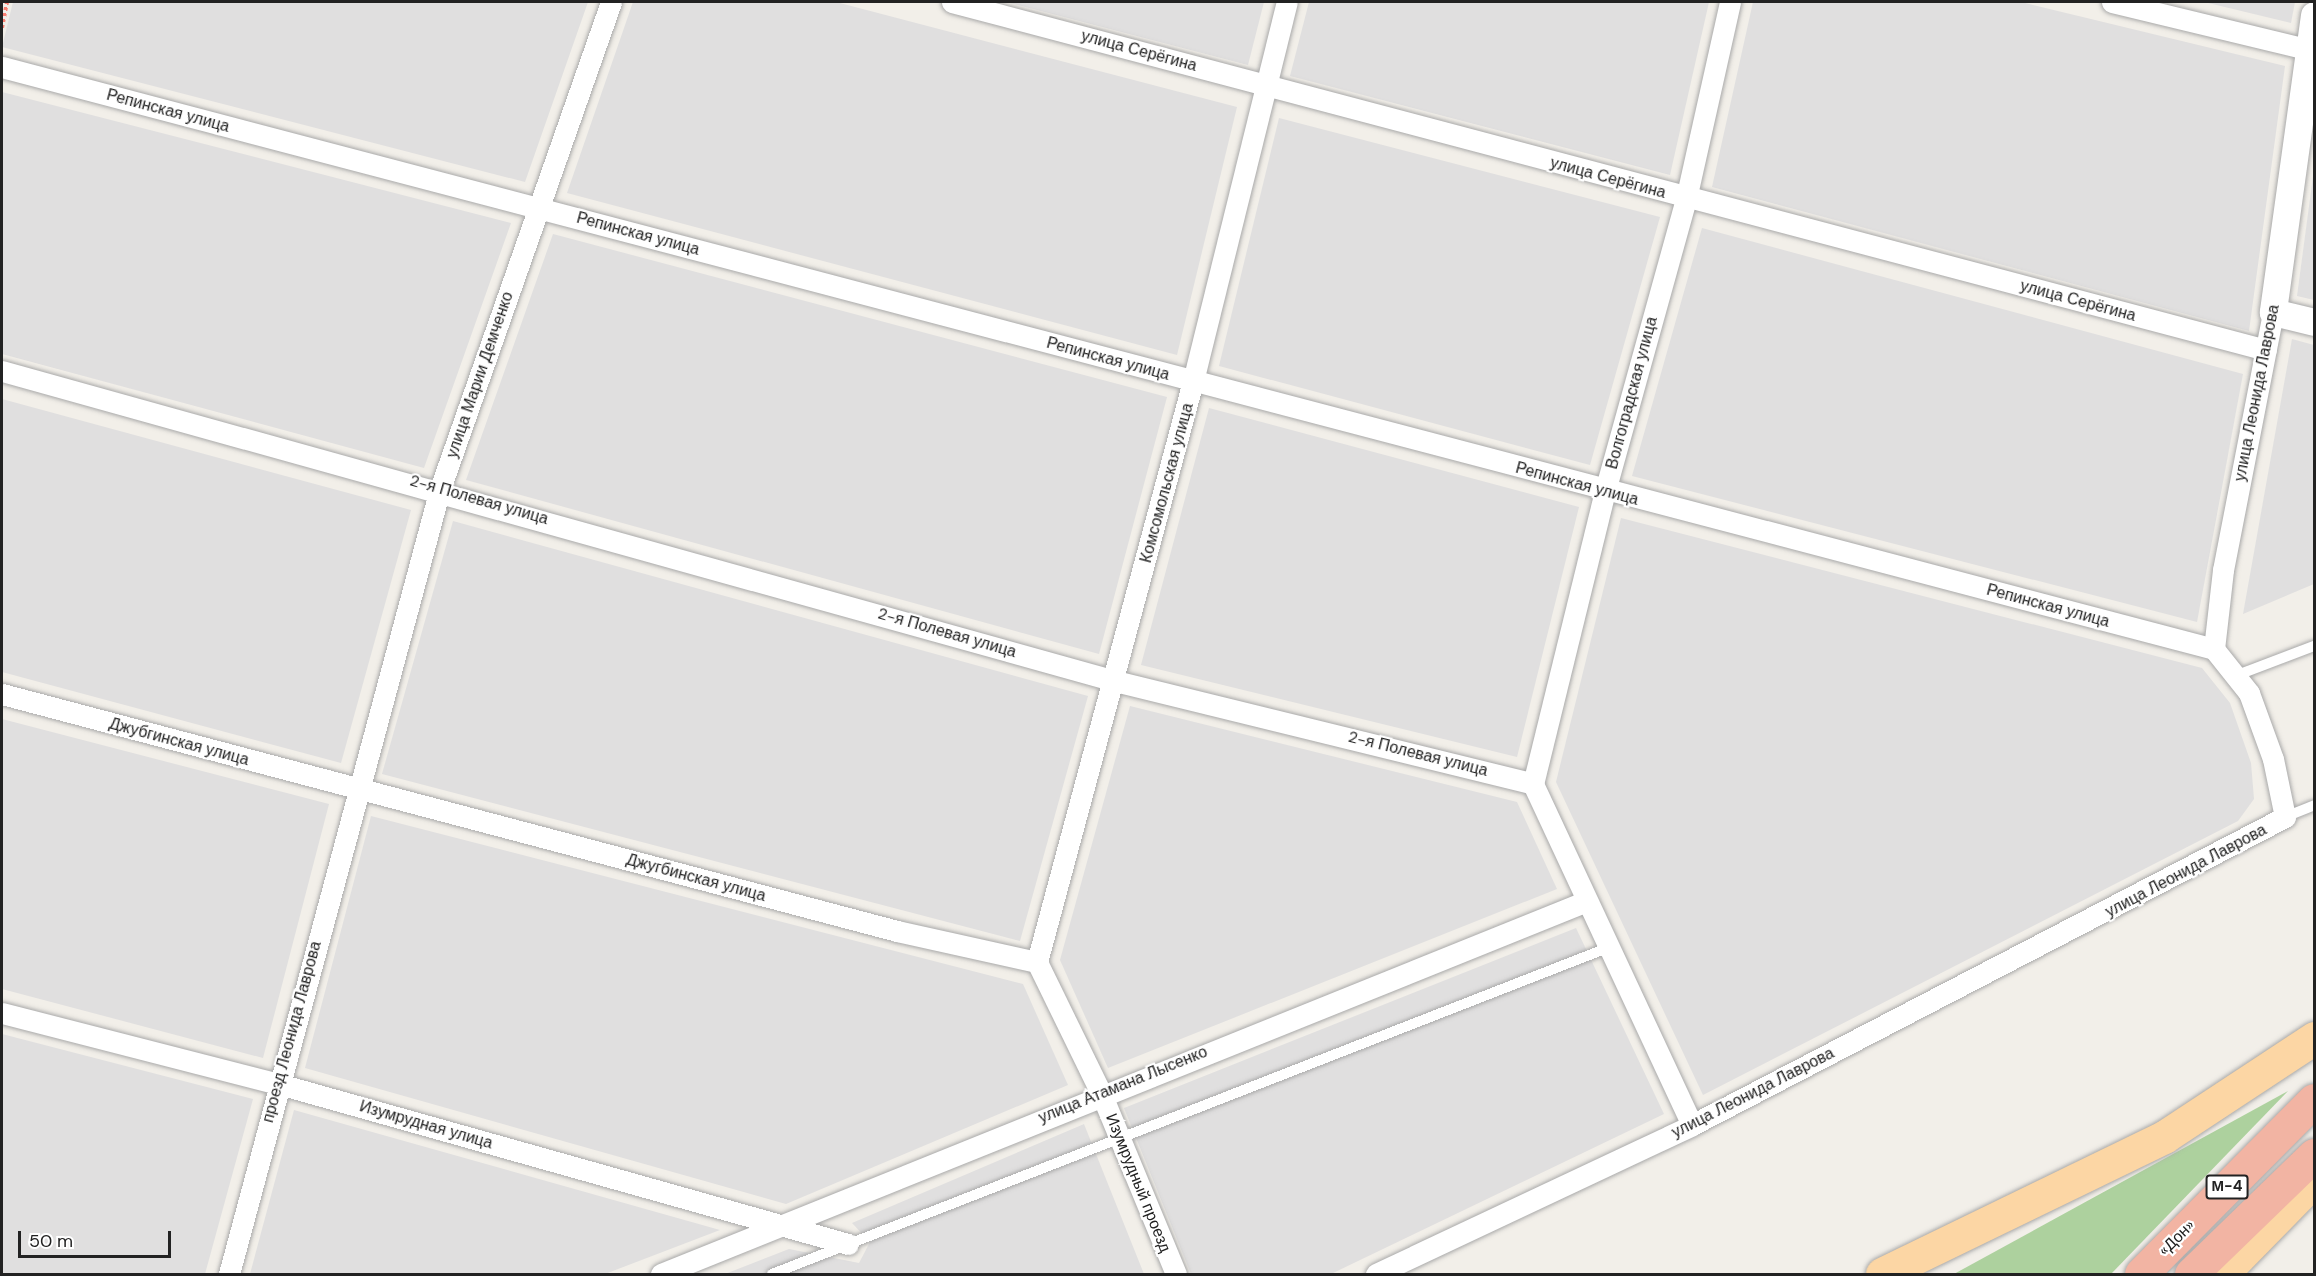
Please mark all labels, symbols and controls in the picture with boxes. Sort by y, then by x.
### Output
street label: улица Серёгина [1079,26,1199,76]
street label: Репинская улица [104,85,232,137]
street label: улица Серёгина [1548,153,1668,203]
street label: Репинская улица [574,208,702,260]
street label: улица Серёгина [2018,276,2138,326]
street label: улица Марии Демченко [443,289,517,461]
street label: улица Леонида Лаврова [2230,303,2284,483]
street label: Волгоградская улица [1602,315,1662,471]
street label: Репинская улица [1044,333,1172,385]
street label: Комсомольская улица [1136,401,1198,565]
street label: Репинская улица [1513,458,1641,510]
street label: 2-я Полевая улица [408,471,550,529]
street label: Репинская улица [1984,580,2112,632]
street label: 2-я Полевая улица [876,604,1018,662]
street label: Джубгинская улица [107,714,251,770]
street label: 2-я Полевая улица [1346,727,1490,781]
street label: улица Леонида Лаврова [2102,820,2270,922]
street label: Джугбинская улица [624,850,768,906]
street label: проезд Леонида Лаврова [259,939,325,1125]
street label: улица Атамана Лысенко [1036,1042,1210,1128]
street label: улица Леонида Лаврова [1669,1044,1837,1142]
street label: Изумрудная улица [357,1097,495,1153]
street label: Изумрудный проезд [1101,1111,1175,1255]
road number: М-4 [2204,1175,2250,1199]
street label: «Дон» [2155,1216,2199,1260]
scale bar [21,1219,174,1257]
text: 50 m [29,1229,73,1253]

